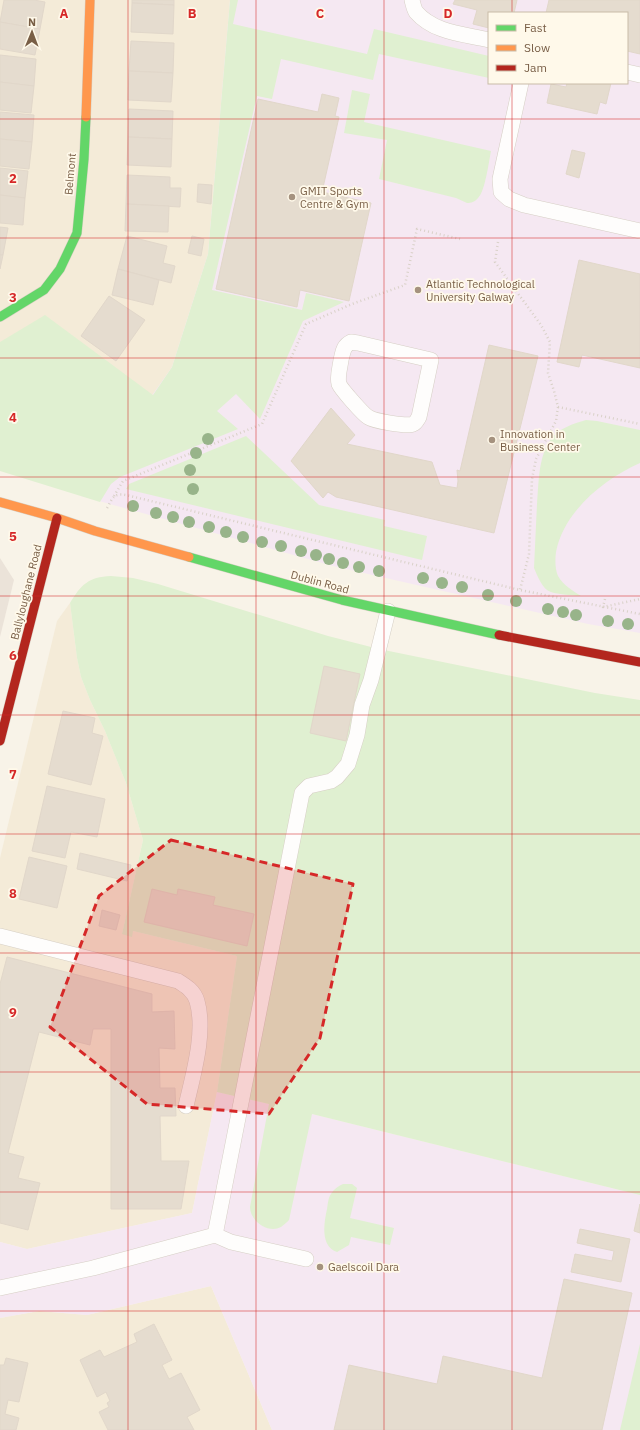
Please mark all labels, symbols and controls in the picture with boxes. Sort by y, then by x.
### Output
text: A [60,5,69,22]
text: B [188,5,197,22]
text: C [316,5,325,22]
text: D [443,5,453,22]
north arrow [12,12,52,52]
legend [488,12,628,84]
text: N [28,15,36,29]
text: Fast [524,20,547,35]
text: Slow [524,40,550,55]
text: Jam [524,60,547,75]
street label: Belmont [61,152,79,196]
text: 2 [9,170,17,187]
place label: GMIT Sports Centre & Gym [300,184,369,211]
marker: GMIT Sports Centre & Gym [287,192,297,202]
place label: Atlantic Technological University Galway [426,277,535,304]
marker: Atlantic Technological University Galway [413,285,423,295]
text: 3 [9,289,17,306]
text: 4 [9,409,17,426]
place label: Innovation in Business Center [500,427,580,454]
marker: Innovation in Business Center [487,435,497,445]
text: 5 [9,528,17,545]
street label: Ballyloughane Road [7,543,45,641]
street label: Dublin Road [289,567,351,597]
text: 6 [9,647,17,664]
text: 7 [9,766,17,783]
text: 8 [9,885,17,902]
text: 9 [9,1004,17,1021]
place label: Gaelscoil Dara [328,1260,399,1274]
marker: Gaelscoil Dara [315,1262,325,1272]

